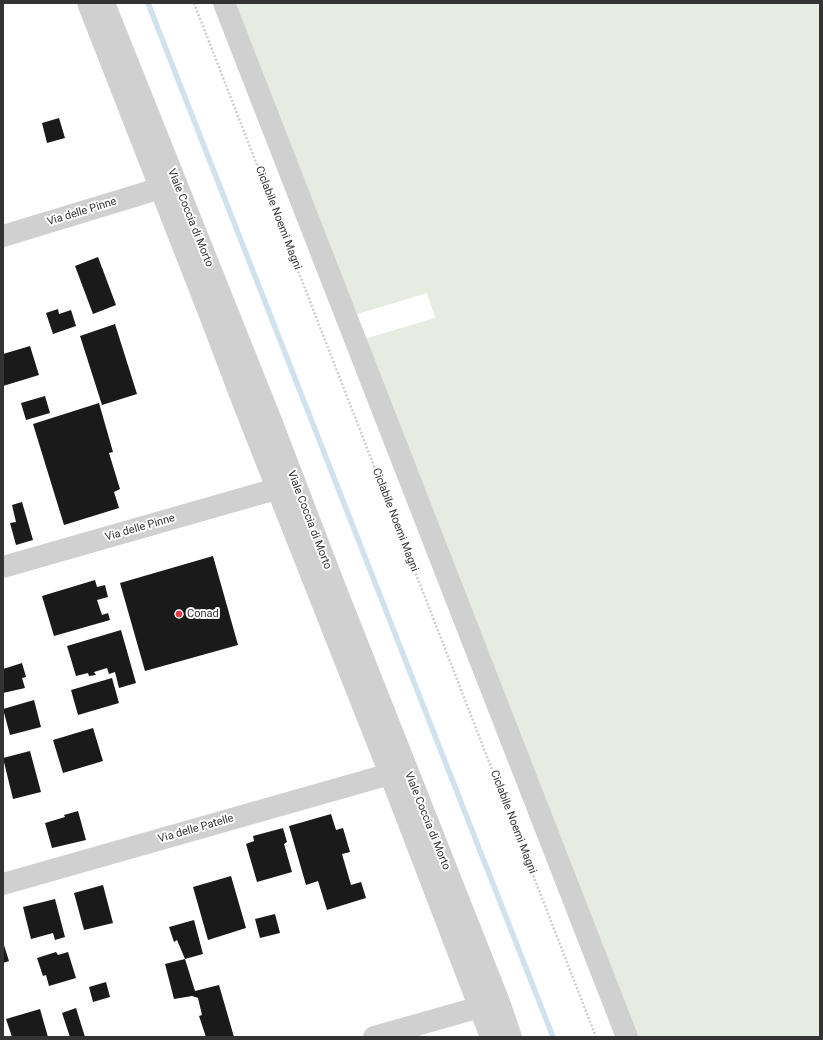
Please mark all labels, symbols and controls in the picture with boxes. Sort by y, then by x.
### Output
street label: Ciclabile Noemi Magni [252,164,304,272]
street label: Viale Coccia di Morto [164,167,216,269]
street label: Via delle Pinne [46,195,118,229]
street label: Ciclabile Noemi Magni [369,466,421,574]
street label: Viale Coccia di Morto [284,469,334,571]
street label: Via delle Pinne [104,512,176,544]
place label: Conad [187,607,219,621]
marker: Conad [174,609,184,619]
street label: Ciclabile Noemi Magni [487,768,539,876]
street label: Viale Coccia di Morto [401,770,453,872]
street label: Via delle Patelle [157,812,235,846]

